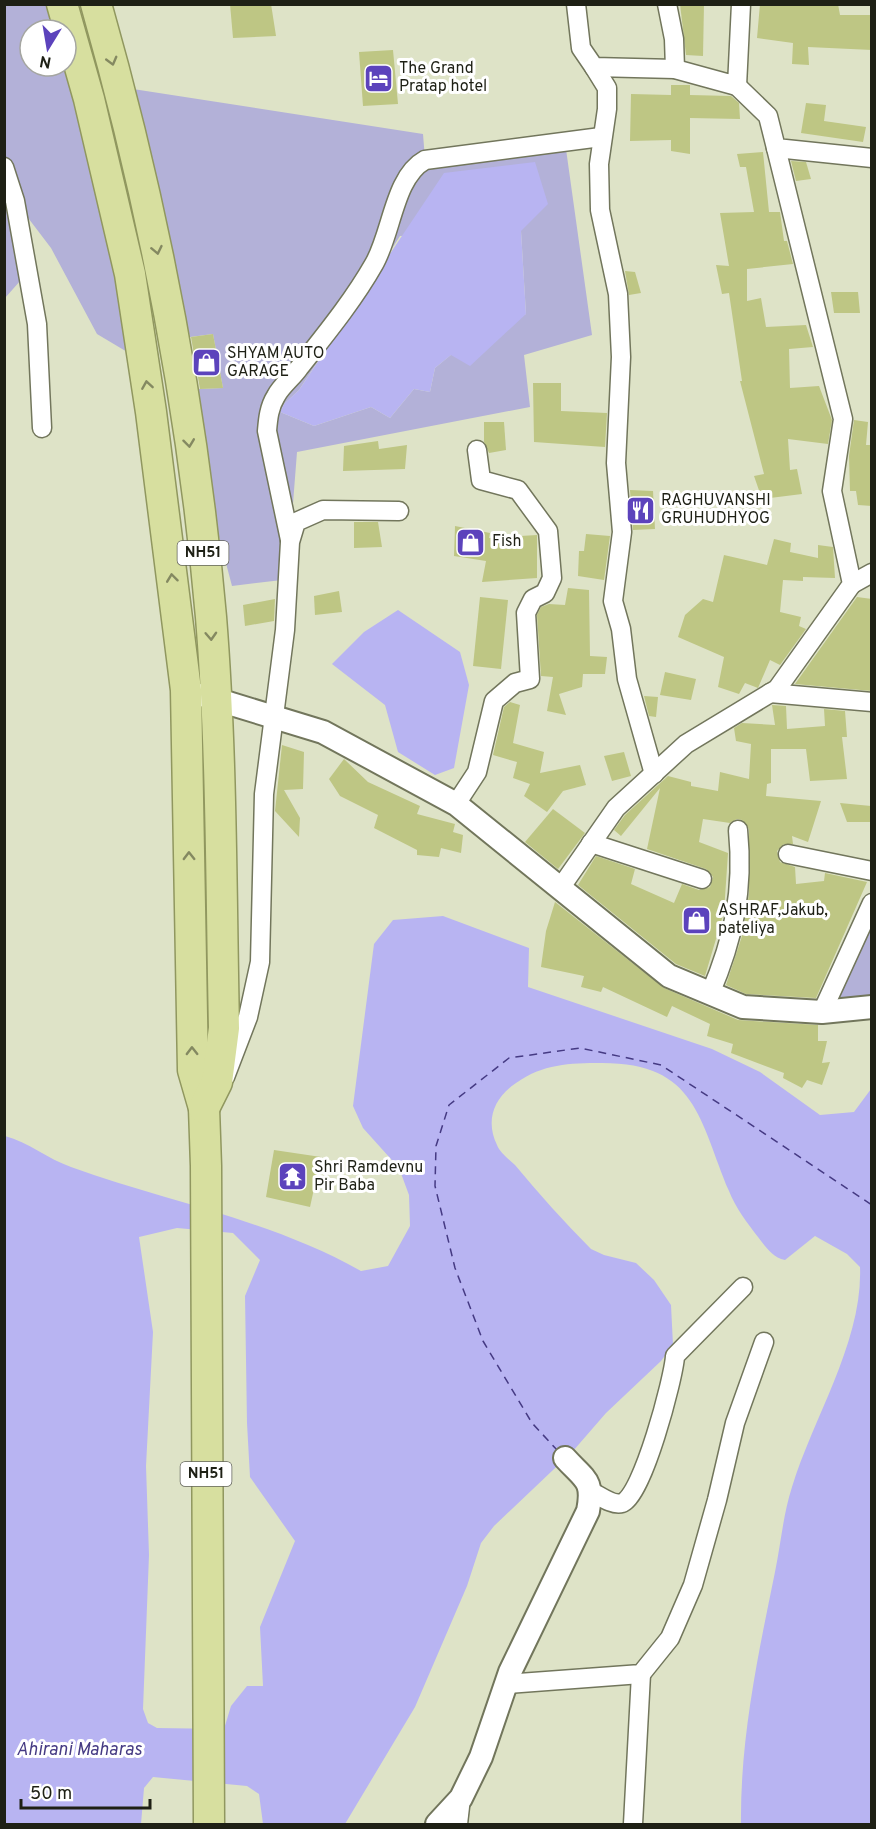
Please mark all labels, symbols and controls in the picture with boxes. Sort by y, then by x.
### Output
north arrow [18,18,78,78]
text: N [38,50,53,72]
one-way arrow [104,56,117,66]
place label: The Grand Pratap hotel [399,59,487,97]
hotel icon: The Grand Pratap hotel [362,62,394,94]
one-way arrow [150,245,163,255]
place label: SHYAM AUTO GARAGE [227,344,324,382]
shop icon: SHYAM AUTO GARAGE [190,347,222,379]
one-way arrow [142,380,154,390]
one-way arrow [182,438,195,447]
place label: RAGHUVANSHI GRUHUDHYOG [661,491,771,529]
restaurant icon: RAGHUVANSHI GRUHUDHYOG [624,494,656,526]
shop icon: Fish [455,526,487,558]
place label: Fish [492,532,522,552]
road number: NH51 [178,541,228,565]
one-way arrow [167,574,179,583]
one-way arrow [205,632,218,641]
one-way arrow [183,852,195,861]
place label: ASHRAF,Jakub, pateliya [718,901,828,939]
shop icon: ASHRAF,Jakub, pateliya [681,904,713,936]
one-way arrow [186,1047,199,1056]
place label: Shri Ramdevnu Pir Baba [314,1158,423,1196]
temple icon: Shri Ramdevnu Pir Baba [277,1161,309,1193]
road number: NH51 [180,1462,232,1486]
water label: Ahirani Maharas [16,1739,143,1762]
scale bar [21,1772,150,1810]
text: 50 m [30,1783,72,1806]

